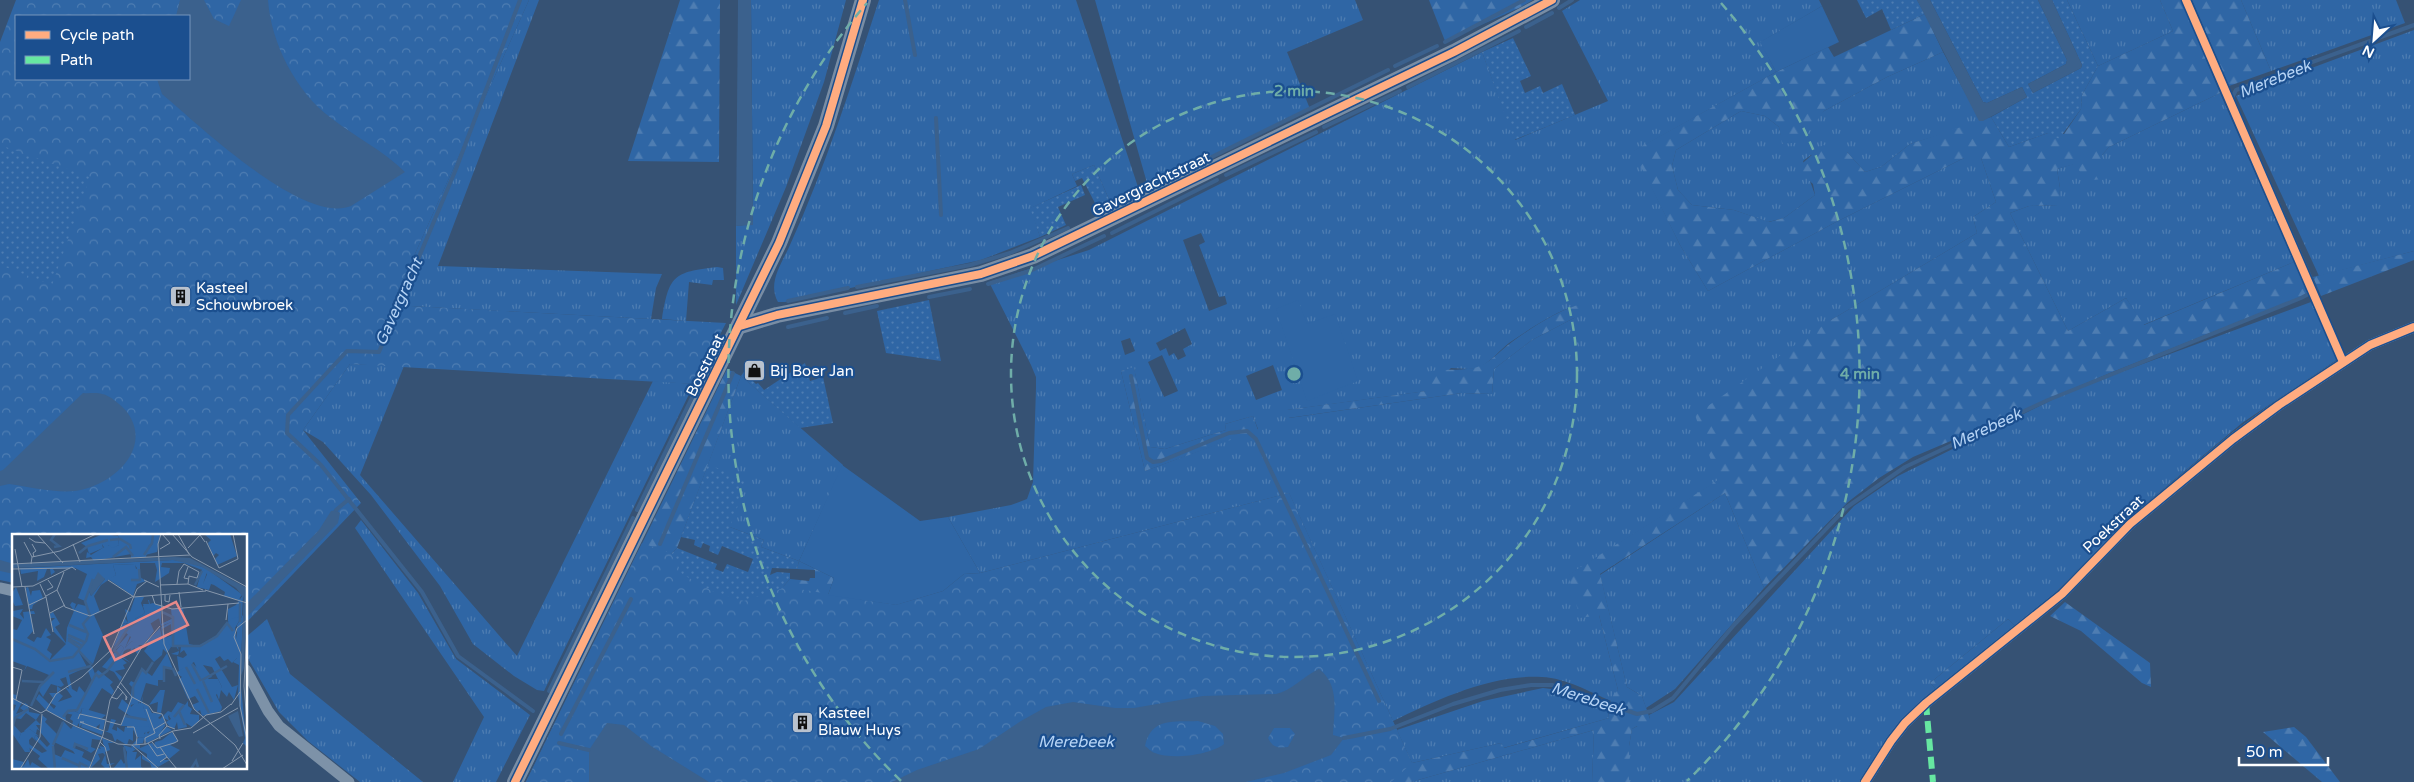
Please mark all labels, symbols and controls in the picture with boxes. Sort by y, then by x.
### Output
legend [15,15,190,80]
north arrow [2349,15,2399,65]
text: Cycle path [60,26,134,44]
text: N [2360,41,2377,61]
text: Path [60,51,93,69]
water label: Merebeek [2236,55,2315,103]
text: 2 min [1274,82,1314,100]
street label: Gavergrachtstraat [1089,148,1213,220]
water label: Gavergracht [371,253,428,349]
place label: Kasteel Schouwbroek [196,279,293,314]
building icon: Kasteel Schouwbroek [168,285,192,309]
street label: Bosstraat [682,330,728,399]
shop icon: Bij Boer Jan [742,359,766,383]
place label: Bij Boer Jan [770,362,854,380]
centre of rings [1285,365,1303,383]
text: 4 min [1840,365,1880,383]
water label: Merebeek [1947,403,2026,454]
street label: Poekstraat [2079,491,2147,557]
inset map [12,534,248,770]
water label: Merebeek [1549,678,1629,721]
place label: Kasteel Blauw Huys [818,704,901,739]
building icon: Kasteel Blauw Huys [790,710,814,734]
water label: Merebeek [1038,732,1115,752]
scale bar [2239,734,2328,766]
text: 50 m [2246,743,2283,761]

